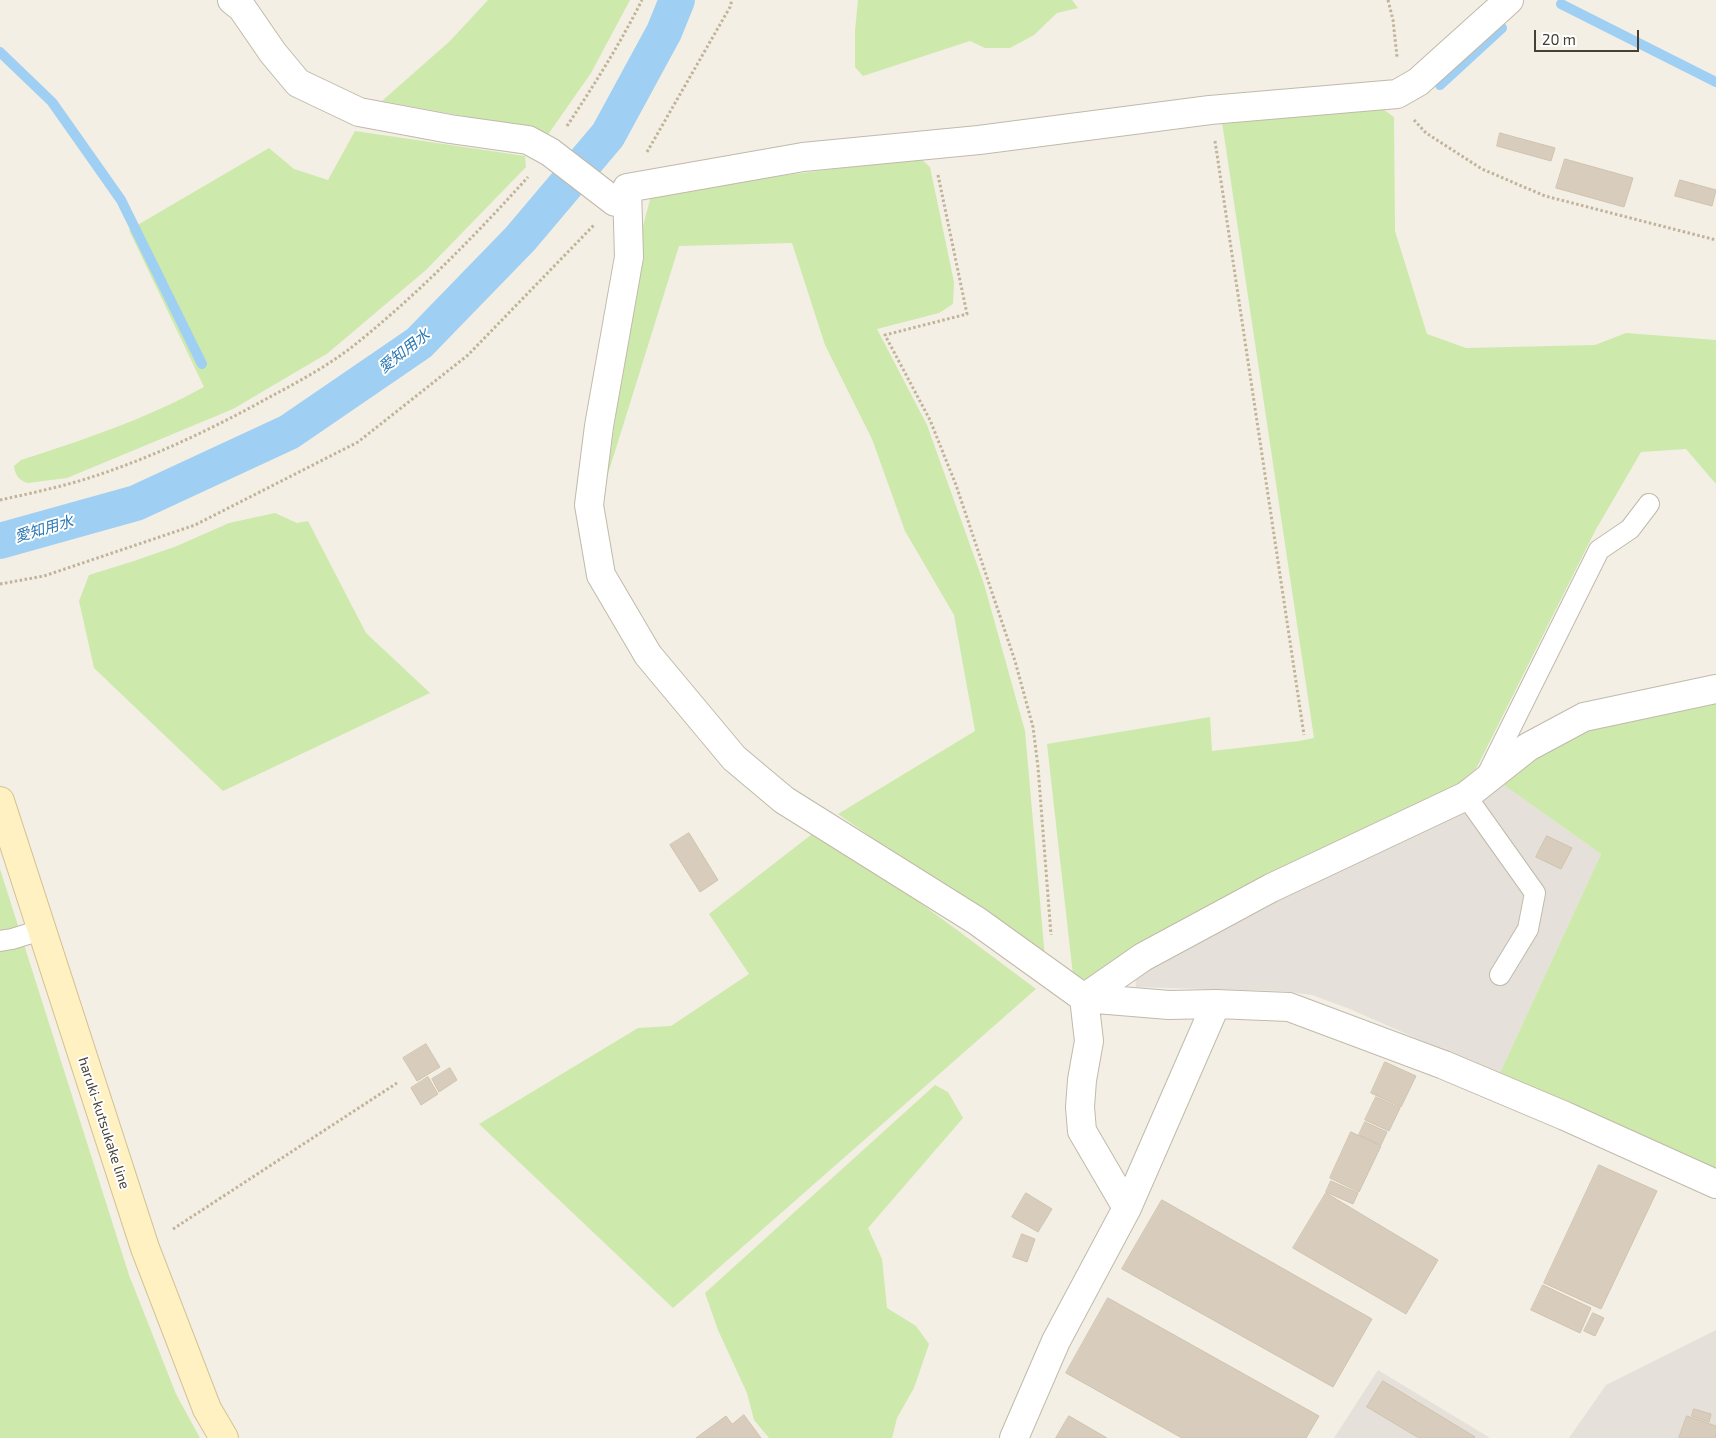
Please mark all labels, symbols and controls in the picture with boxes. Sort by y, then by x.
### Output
scale bar [1536,20,1641,52]
text: 20 m [1542,30,1576,48]
water label: 愛知用水 [375,325,433,377]
water label: 愛知用水 [13,512,75,546]
street label: haruki-kutsukake line [75,1055,133,1191]

